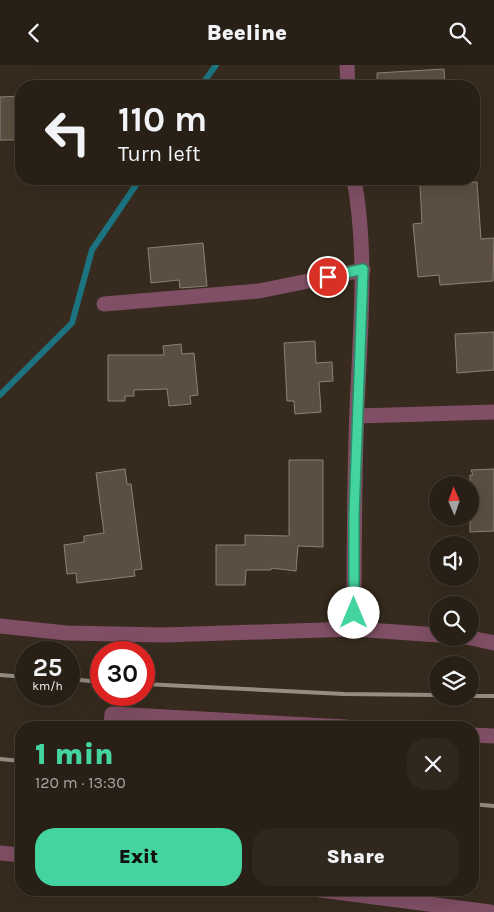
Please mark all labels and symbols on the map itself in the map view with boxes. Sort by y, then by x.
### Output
pin [307,256,349,298]
north arrow [429,476,479,526]
position arrow [327,586,379,638]
speed limit sign: 30 [90,641,155,706]

